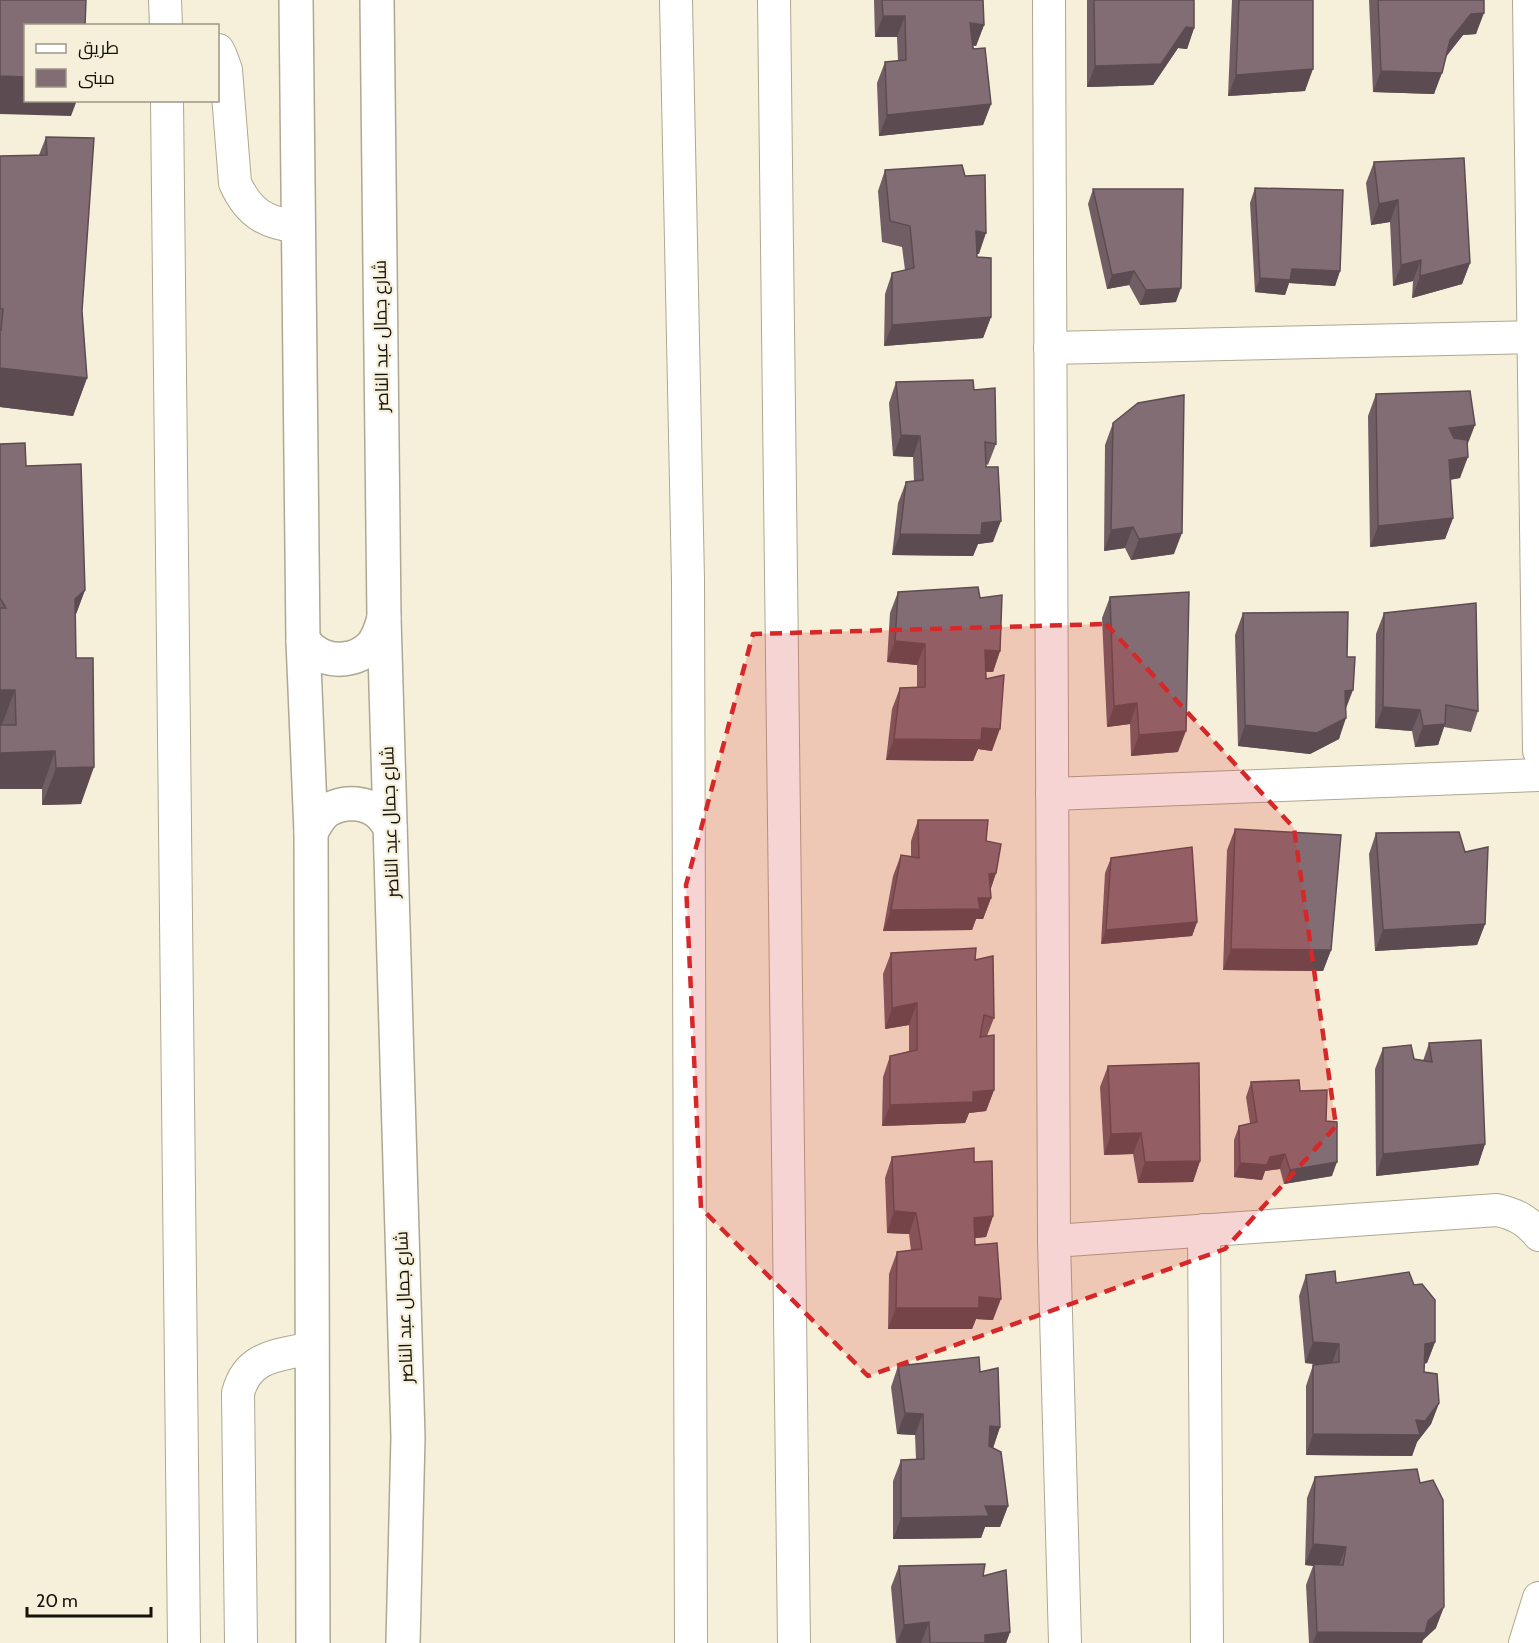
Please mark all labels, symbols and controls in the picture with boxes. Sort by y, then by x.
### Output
legend [24,24,219,102]
text: طريق [78,37,119,60]
text: مبنى [78,67,115,89]
street label: شارع جمال عبد الناصر [369,260,394,413]
street label: شارع جمال عبد الناصر [376,746,405,899]
street label: شارع جمال عبد الناصر [390,1231,419,1384]
scale bar [27,1580,152,1618]
text: 20 m [36,1590,78,1612]

